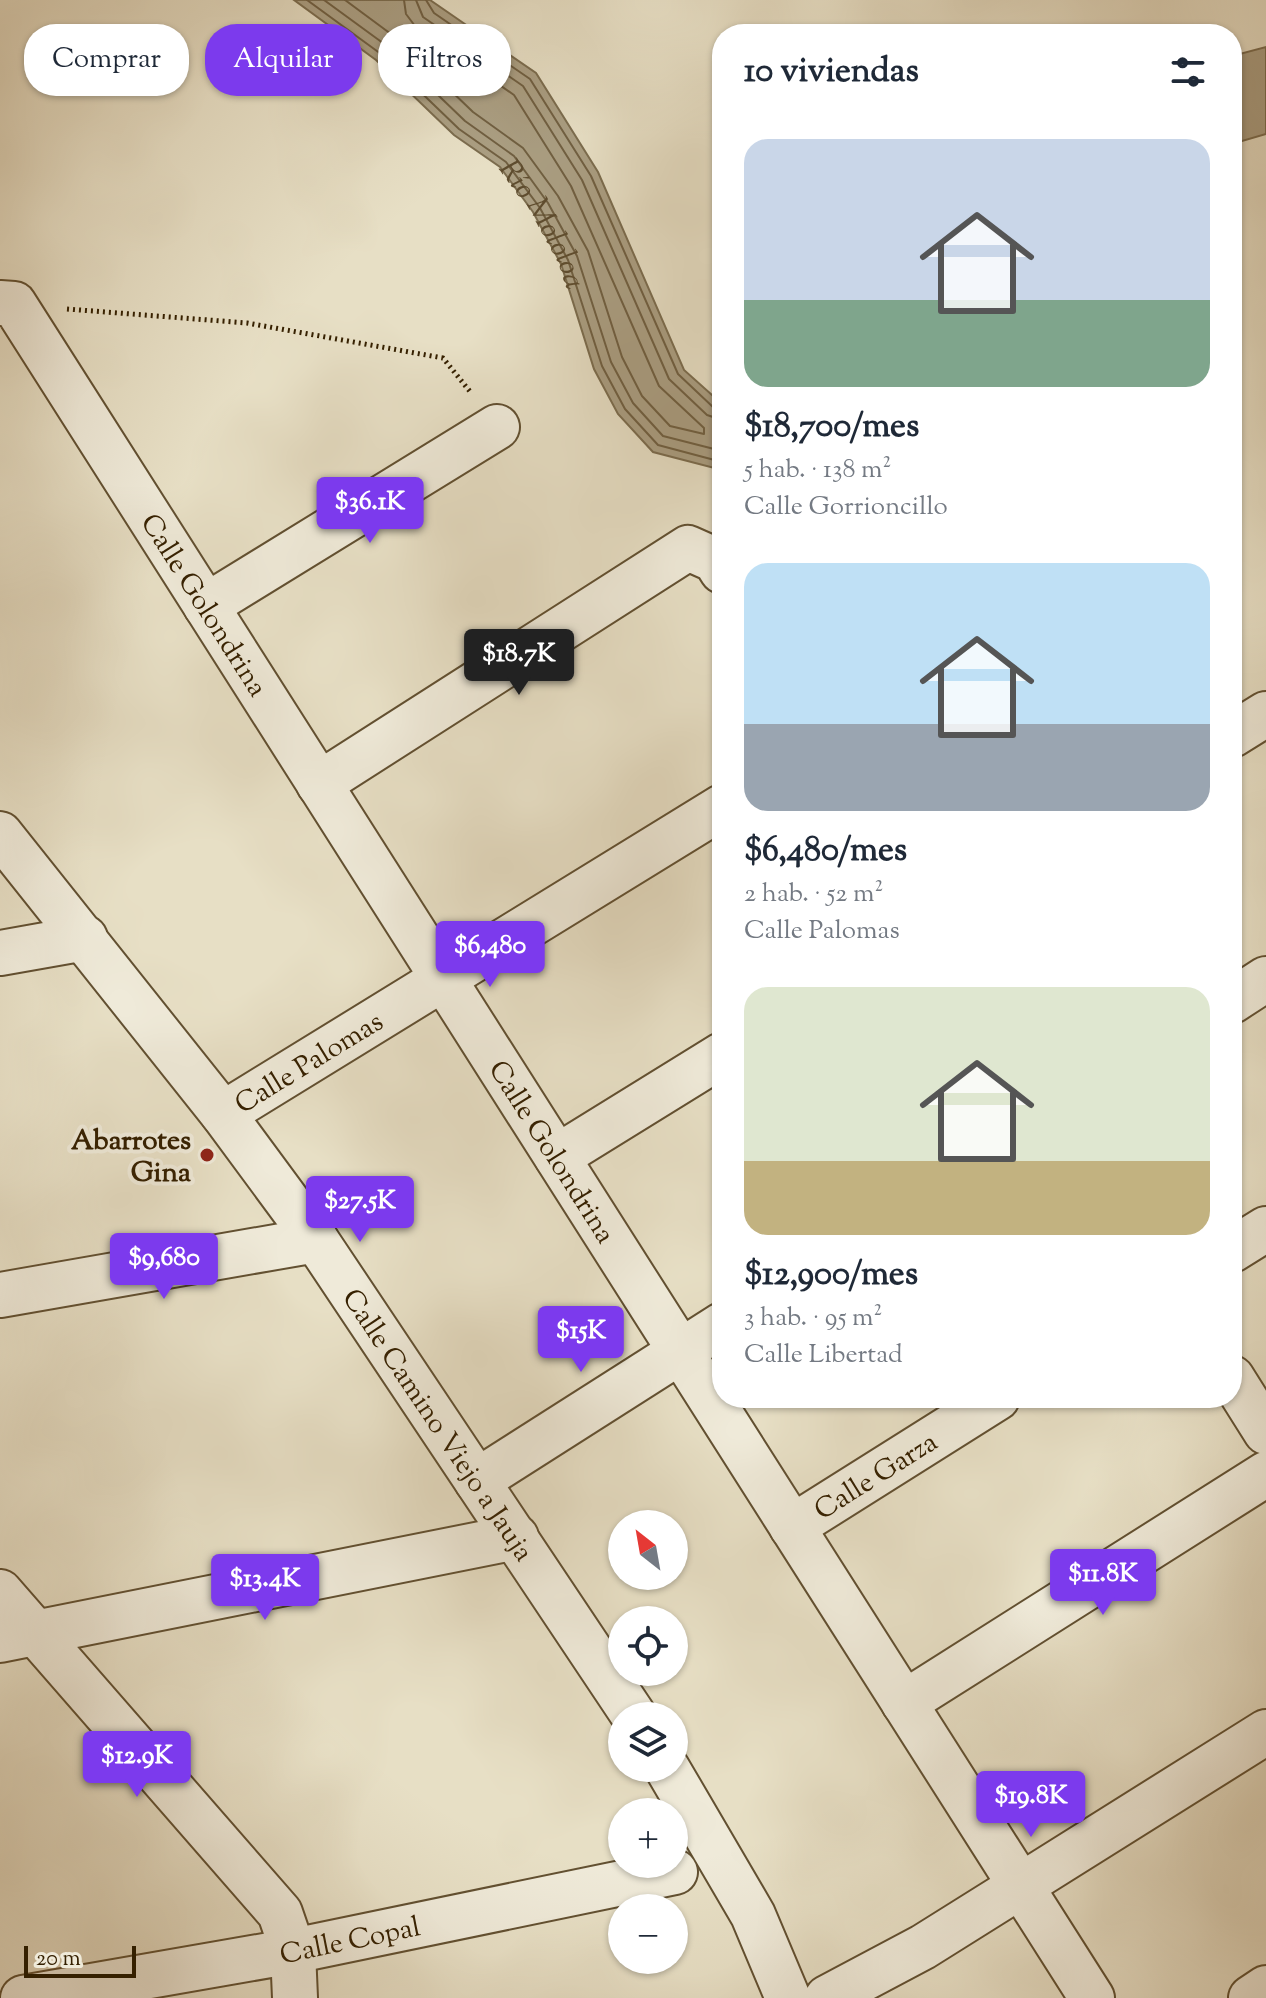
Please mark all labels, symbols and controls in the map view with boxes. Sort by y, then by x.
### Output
chip: Comprar [24,24,189,96]
chip: Alquilar [205,24,362,96]
chip: Filtros [378,24,511,96]
text: 10 viviendas [744,48,919,97]
icon: filters [1166,50,1210,94]
water label: Río Mololoa [487,151,595,295]
icon: home [905,191,1049,335]
text: $18,700/mes [744,403,919,452]
text: 5 hab. · 138 m² [744,452,891,489]
pin: $36.1K [305,477,435,545]
text: $36.1K [335,484,405,521]
text: Calle Gorrioncillo [744,489,948,526]
street label: Calle Golondrina [129,506,276,705]
icon: home [905,615,1049,759]
pin: $18.7K [454,629,584,697]
text: $18.7K [482,636,556,673]
text: $6,480/mes [744,827,907,876]
text: 2 hab. · 52 m² [744,876,883,913]
text: Calle Palomas [744,913,900,950]
pin: $6,480 [425,921,555,989]
text: $6,480 [454,928,526,965]
street label: Calle Palomas [228,1003,392,1125]
icon: home [905,1039,1049,1183]
street label: Calle Golondrina [477,1053,624,1252]
place label: Abarrotes Gina [71,1122,191,1194]
marker: Abarrotes Gina [198,1146,216,1164]
pin: $27.5K [295,1176,425,1244]
text: $27.5K [324,1183,396,1220]
pin: $9,680 [99,1233,229,1301]
text: $9,680 [128,1240,200,1277]
text: $12,900/mes [744,1251,918,1300]
street label: Calle Camino Viejo a Jauja [331,1281,542,1570]
text: 3 hab. · 95 m² [744,1300,882,1337]
pin: $15K [534,1306,628,1374]
text: $15K [556,1313,606,1350]
text: Calle Libertad [744,1337,903,1374]
street label: Calle Garza [807,1423,946,1531]
north arrow [608,1510,688,1590]
map controls [608,1510,688,1974]
pin: $11.8K [1038,1549,1168,1617]
pin: $13.4K [200,1554,330,1622]
text: $11.8K [1068,1556,1138,1593]
text: $13.4K [229,1561,301,1598]
button: locate [608,1606,688,1686]
button: layers [608,1702,688,1782]
pin: $12.9K [72,1731,202,1799]
text: $12.9K [101,1738,173,1775]
pin: $19.8K [966,1771,1096,1839]
text: $19.8K [994,1778,1068,1815]
button: + [608,1798,688,1878]
button: − [608,1894,688,1974]
street label: Calle Copal [277,1908,424,1976]
scale bar [24,1942,136,1978]
text: 20 m [36,1944,81,1976]

